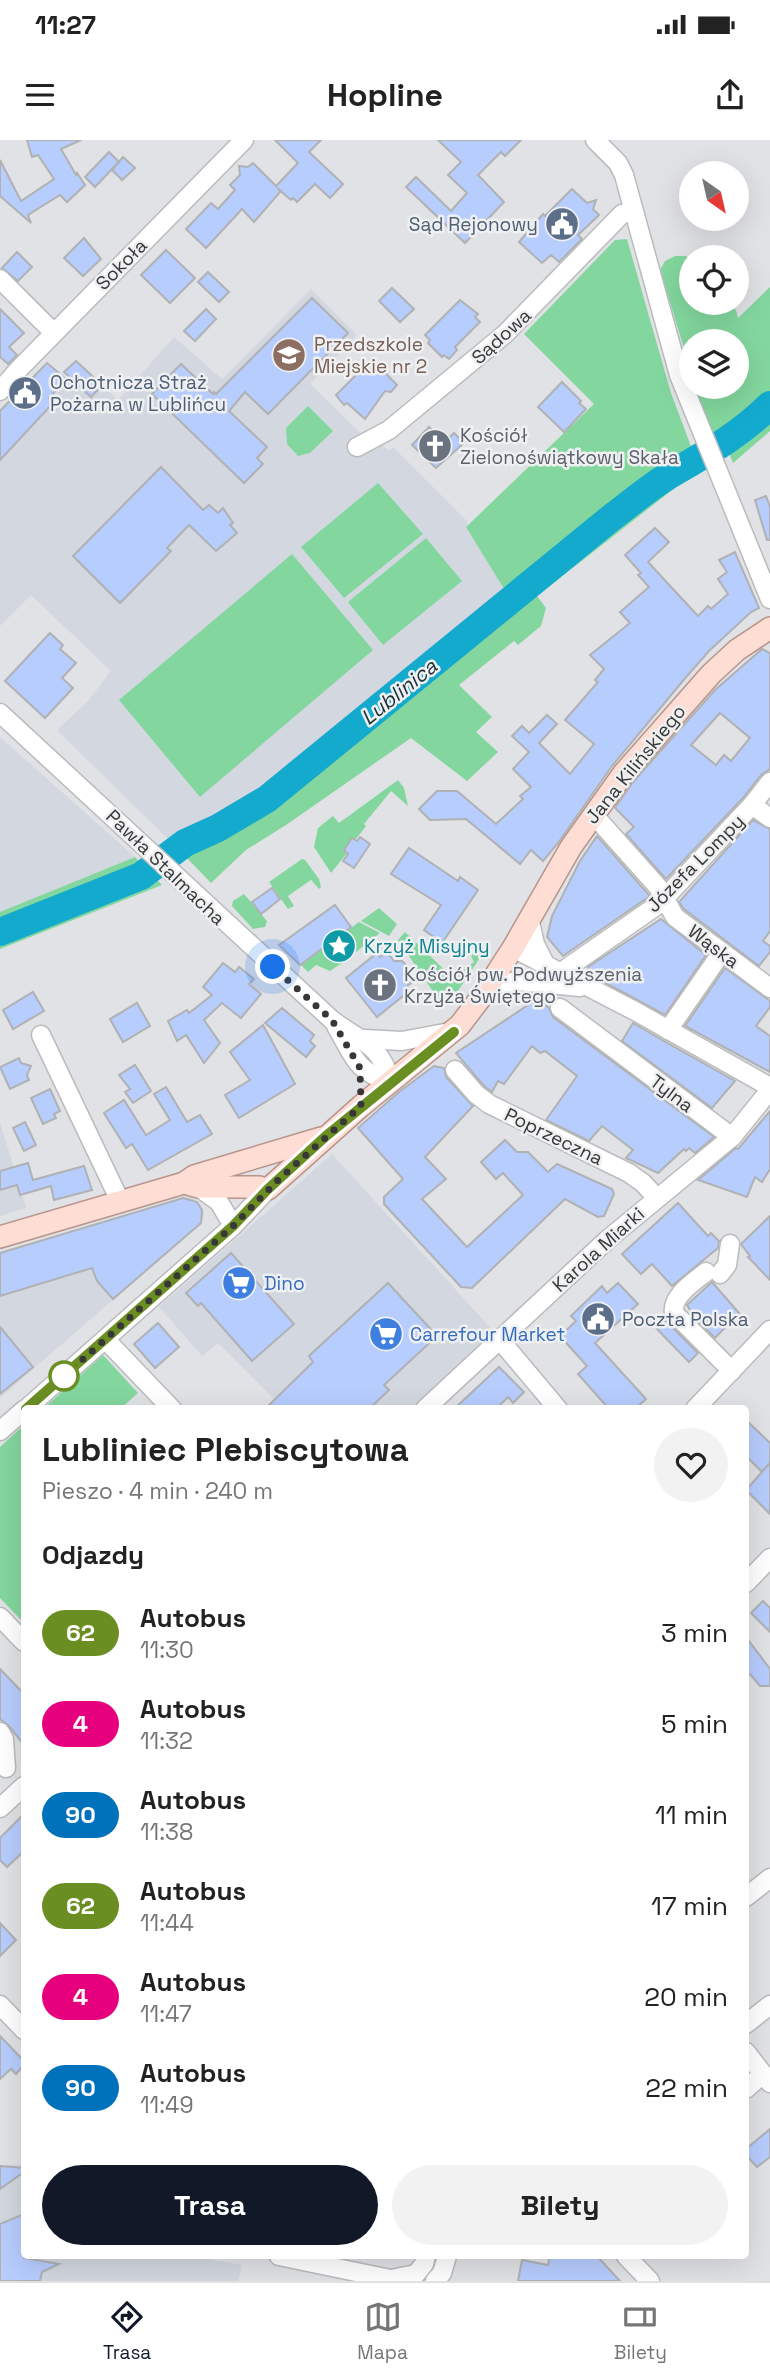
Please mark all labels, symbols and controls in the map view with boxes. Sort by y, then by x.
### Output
text: 11:27 [35,8,96,42]
text: Hopline [327,75,443,115]
icon: menu [21,76,59,114]
icon: share [711,76,749,114]
north arrow [679,161,749,231]
map controls [679,161,749,399]
public building icon: Sąd Rejonowy [543,205,581,243]
place label: Sąd Rejonowy [409,212,538,237]
street label: Sokoła [90,233,152,295]
button: locate [679,245,749,315]
street label: Sądowa [466,303,537,370]
button: layers [679,329,749,399]
place label: Przedszkole Miejskie nr 2 [314,332,427,379]
school or university icon: Przedszkole Miejskie nr 2 [270,336,308,374]
place label: Ochotnicza Straż Pożarna w Lublińcu [50,370,226,417]
public building icon: Ochotnicza Straż Pożarna w Lublińcu [6,374,44,412]
place label: Kościół Zielonoświątkowy Skała [460,423,679,470]
church icon: Kościół Zielonoświątkowy Skała [416,427,454,465]
water label: Lublinica [355,652,443,731]
street label: Jana Kilińskiego [580,700,691,829]
street label: Pawła Stalmacha [101,804,231,931]
street label: Józefa Lompy [641,809,750,918]
street label: Wąska [683,919,745,974]
place icon: Krzyż Misyjny [320,927,358,965]
place label: Krzyż Misyjny [364,934,490,959]
your location [255,949,290,984]
place label: Kościół pw. Podwyższenia Krzyża Świętego [404,962,642,1009]
church icon: Kościół pw. Podwyższenia Krzyża Świętego [361,966,399,1004]
street label: Tylna [645,1069,699,1118]
street label: Poprzeczna [500,1102,607,1171]
street label: Karola Miarki [547,1201,650,1297]
supermarket icon: Dino [220,1264,258,1302]
place label: Dino [264,1271,305,1296]
public building icon: Poczta Polska [579,1300,617,1338]
place label: Poczta Polska [622,1307,749,1332]
supermarket icon: Carrefour Market [367,1315,405,1353]
place label: Carrefour Market [410,1322,565,1347]
unlabelled marker [49,1361,79,1391]
button: heart [654,1428,728,1502]
text: Lubliniec Plebiscytowa [42,1429,409,1471]
text: Pieszo · 4 min · 240 m [42,1476,273,1506]
text: Odjazdy [42,1538,144,1572]
text: Autobus [140,1601,246,1635]
text: 3 min [661,1616,728,1650]
text: 62 [66,1617,95,1648]
text: 11:30 [140,1635,194,1665]
text: Autobus [140,1692,246,1726]
text: 5 min [661,1707,728,1741]
text: 4 [73,1708,88,1739]
text: 11:32 [140,1726,193,1756]
text: Autobus [140,1783,246,1817]
text: 11 min [655,1798,728,1832]
text: 90 [65,1799,96,1830]
text: 11:38 [140,1817,193,1847]
text: Autobus [140,1874,246,1908]
text: 17 min [651,1889,728,1923]
text: 62 [66,1890,95,1921]
text: 11:44 [140,1908,194,1938]
text: Autobus [140,1965,246,1999]
text: 20 min [644,1980,728,2014]
text: 4 [73,1981,88,2012]
text: 11:47 [140,1999,192,2029]
text: Autobus [140,2056,246,2090]
text: 22 min [645,2071,728,2105]
text: 90 [65,2072,96,2103]
text: 11:49 [140,2090,194,2120]
button: Trasa [42,2165,378,2245]
button: Bilety [392,2165,728,2245]
tab: Trasa [103,2298,151,2365]
tab: Mapa [357,2298,408,2365]
tab: Bilety [614,2298,667,2365]

